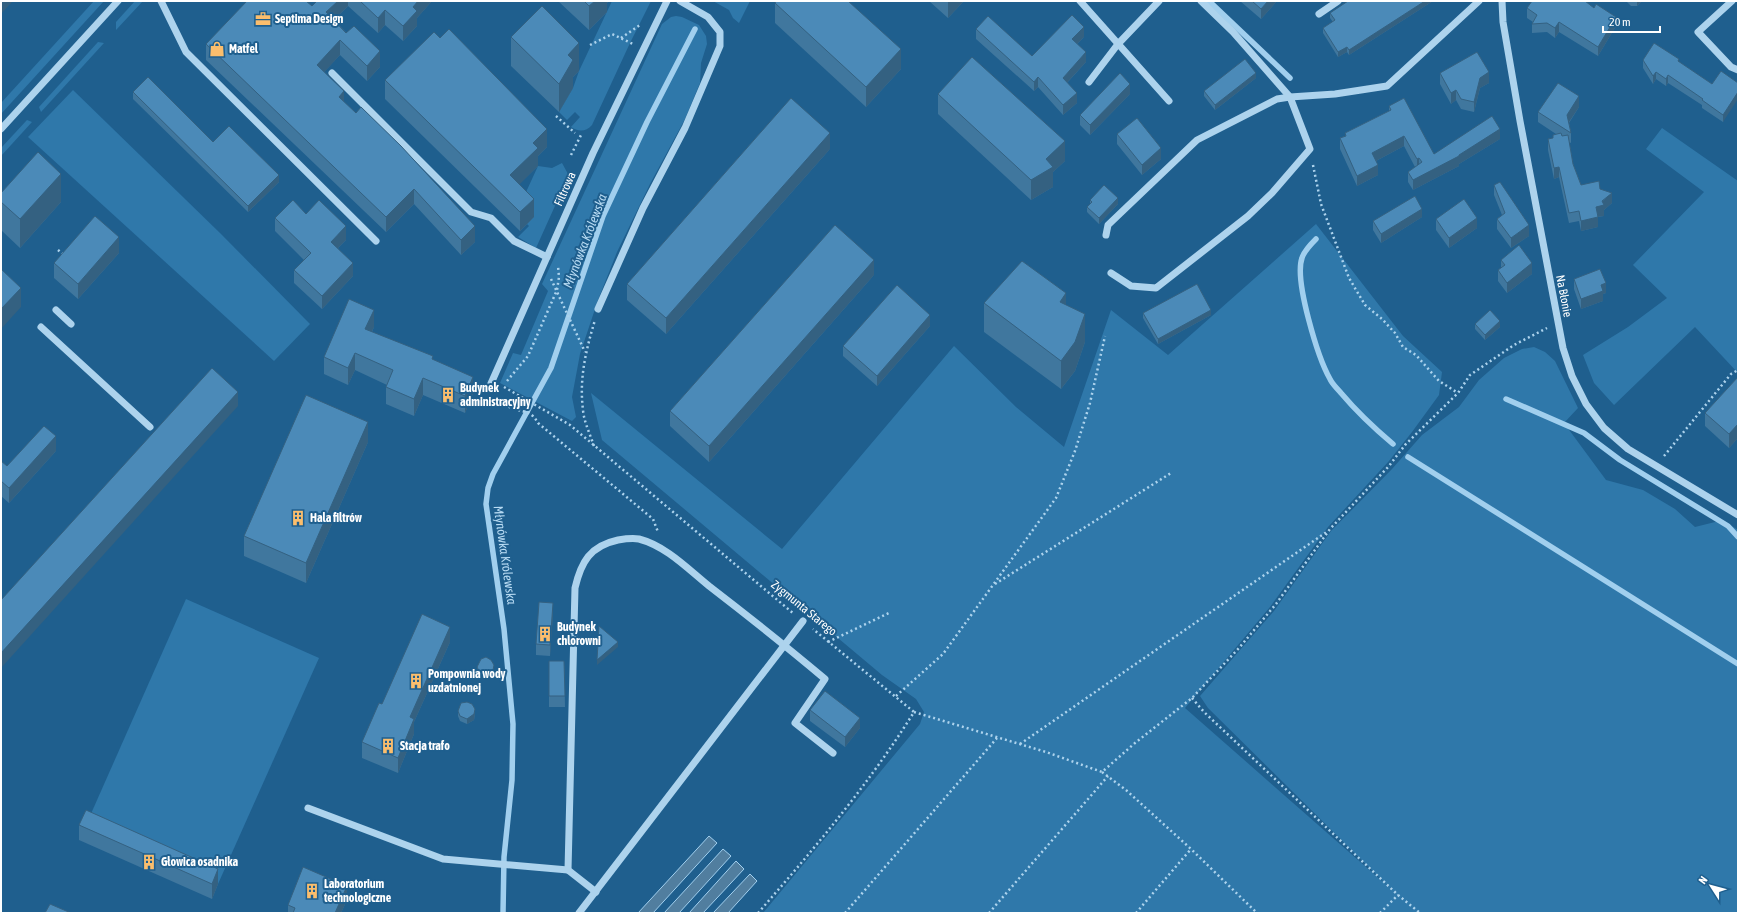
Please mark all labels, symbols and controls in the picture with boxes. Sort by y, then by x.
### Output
scale bar [1603,8,1660,34]
office icon: Septima Design [254,10,272,28]
place label: Septima Design [275,12,344,26]
text: 20 m [1609,15,1631,29]
shop icon: Matfel [208,40,226,58]
place label: Matfel [229,42,259,56]
street label: Filtrowa [551,170,579,208]
water label: Młynówka Królewska [560,192,610,290]
street label: Na Błonie [1553,274,1575,318]
place label: Budynek administracyjny [460,381,531,409]
building icon: Budynek administracyjny [439,386,457,404]
water label: Młynówka Królewska [491,505,519,605]
building icon: Hala filtrów [289,509,307,527]
place label: Hala filtrów [310,511,363,525]
street label: Zygmunta Starego [768,577,840,639]
place label: Budynek chlorowni [557,620,601,648]
building icon: Budynek chlorowni [536,625,554,643]
place label: Pompownia wody uzdatnionej [428,667,506,695]
building icon: Pompownia wody uzdatnionej [407,672,425,690]
building icon: Stacja trafo [379,737,397,755]
place label: Stacja trafo [400,739,450,753]
building icon: Głowica osadnika [140,853,158,871]
place label: Głowica osadnika [161,855,239,869]
north arrow [1691,866,1731,906]
text: N [1696,874,1710,886]
place label: Laboratorium technologiczne [323,877,392,905]
building icon: Laboratorium technologiczne [303,882,321,900]

